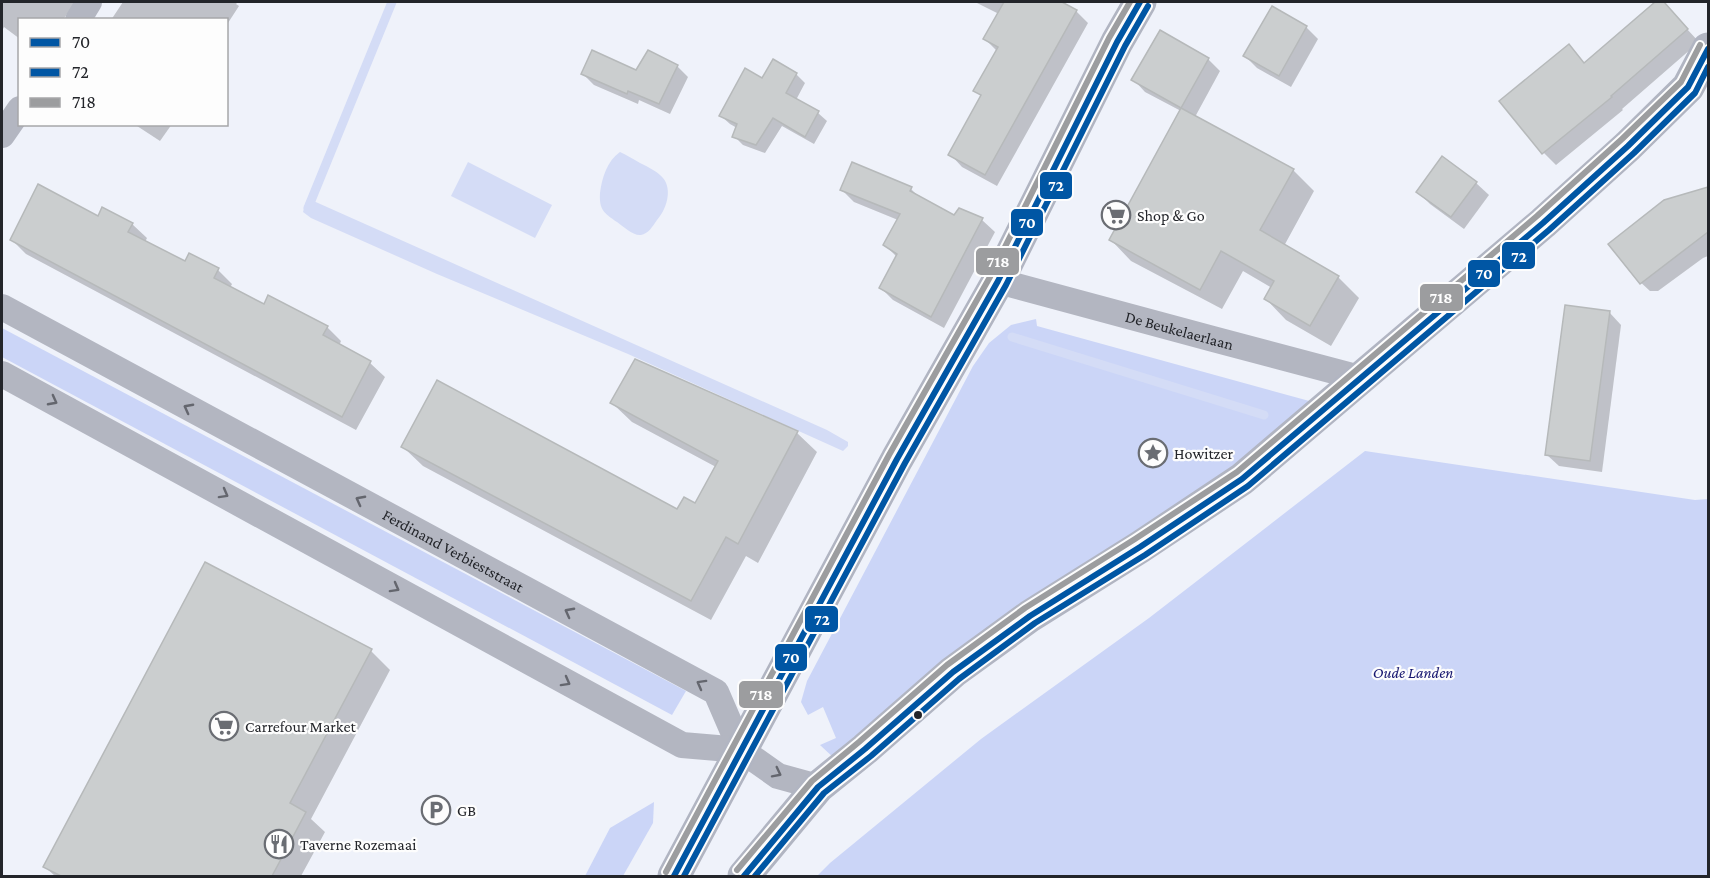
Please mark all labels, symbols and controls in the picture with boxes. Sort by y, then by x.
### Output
legend [18,18,228,126]
text: 70 [72,32,90,52]
text: 72 [72,62,89,82]
text: 718 [72,92,96,112]
line badge: 72 [1039,171,1073,200]
text: 72 [1048,177,1064,194]
supermarket icon: Shop & Go [1100,199,1132,231]
place label: Shop & Go [1137,207,1205,225]
line badge: 70 [1010,208,1044,237]
text: 70 [1018,214,1036,231]
line badge: 72 [1501,241,1536,270]
line badge: 718 [975,247,1020,276]
text: 72 [1511,248,1527,265]
text: 718 [986,253,1010,270]
line badge: 70 [1467,259,1501,288]
text: 70 [1475,265,1493,282]
line badge: 718 [1419,283,1464,312]
text: 718 [1429,289,1453,306]
street label: De Beukelaerlaan [1124,307,1236,353]
one-way arrow [47,394,57,405]
one-way arrow [184,404,195,415]
place icon: Howitzer [1137,437,1169,469]
place label: Howitzer [1174,445,1233,462]
one-way arrow [218,487,229,499]
one-way arrow [356,496,366,507]
street label: Ferdinand Verbieststraat [380,506,528,596]
one-way arrow [389,581,400,592]
line badge: 72 [804,605,839,633]
one-way arrow [565,608,575,619]
text: 72 [814,611,830,628]
line badge: 70 [774,643,808,672]
text: 70 [782,649,800,666]
park label: Oude Landen [1373,664,1453,681]
one-way arrow [560,675,571,686]
one-way arrow [697,680,708,691]
line badge: 718 [738,680,784,709]
text: 718 [749,686,773,703]
unlabelled marker [912,709,924,721]
supermarket icon: Carrefour Market [208,710,240,742]
place label: Carrefour Market [245,718,356,735]
one-way arrow [771,766,782,778]
parking icon: GB [420,794,452,826]
place label: GB [457,802,476,819]
restaurant icon: Taverne Rozemaai [263,828,295,860]
place label: Taverne Rozemaai [300,836,416,853]

